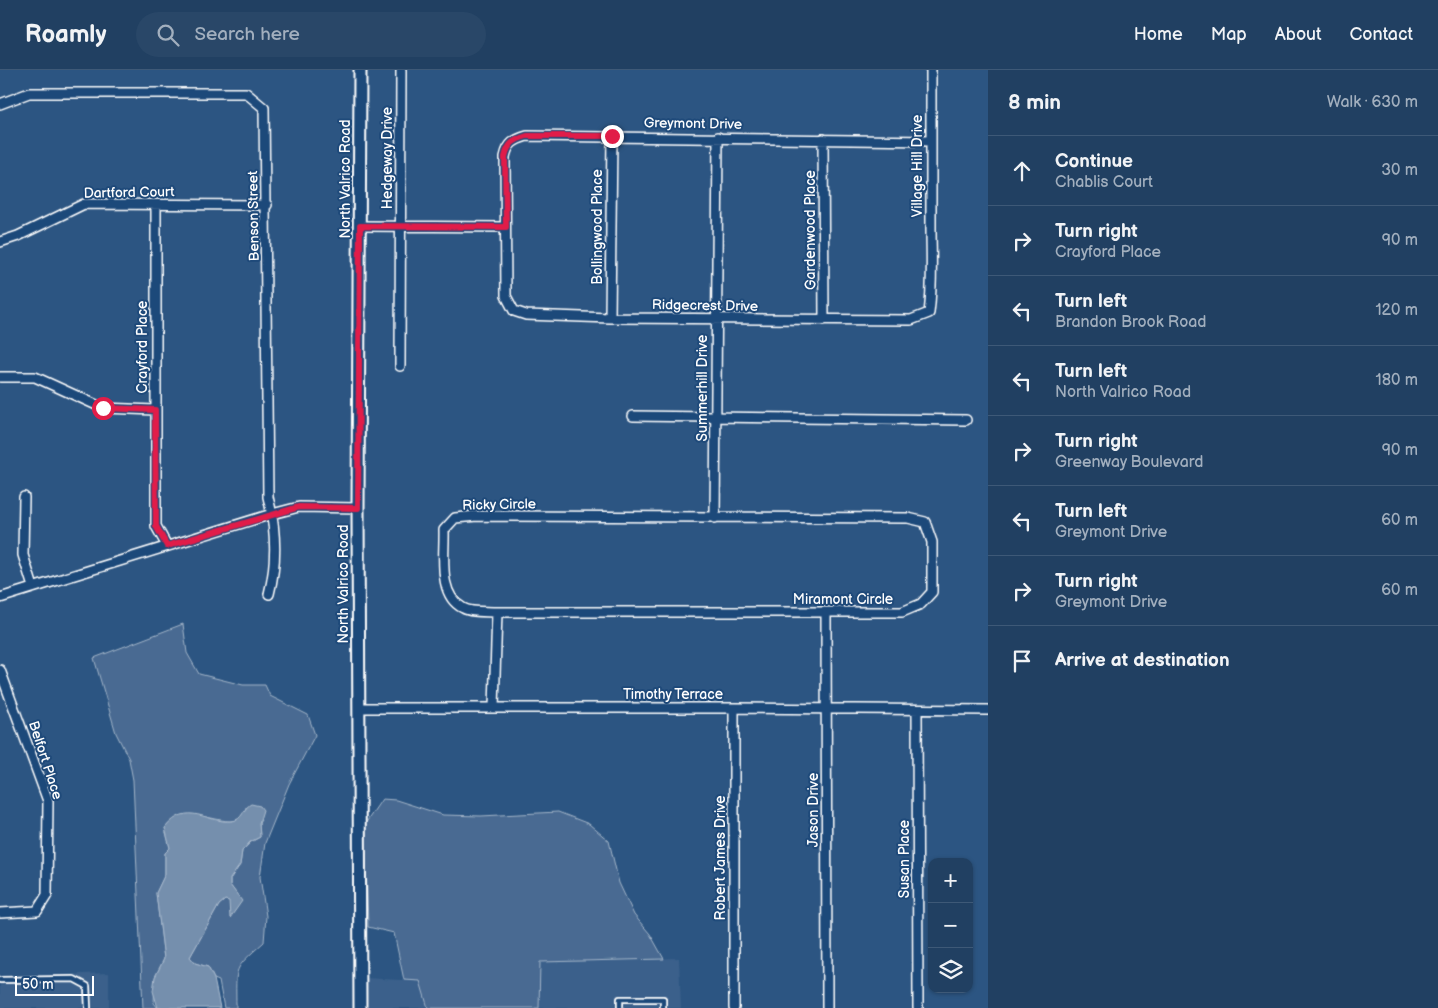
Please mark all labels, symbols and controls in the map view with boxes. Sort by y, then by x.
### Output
search box [136,12,486,57]
text: Roamly [25,20,106,49]
icon: search [154,21,182,49]
text: Search here [194,23,300,46]
text: Home [1134,24,1183,45]
text: Map [1211,24,1247,45]
text: About [1275,24,1322,45]
text: Contact [1350,24,1413,45]
text: 8 min [1008,90,1061,115]
text: Walk · 630 m [1327,93,1418,112]
street label: Hedgeway Drive [379,107,396,209]
street label: Greymont Drive [644,114,742,133]
street label: Village Hill Drive [909,115,926,217]
street label: North Valrico Road [337,119,354,239]
route end [601,125,624,148]
text: Continue [1055,150,1133,173]
icon: ahead [1008,157,1036,185]
text: 30 m [1381,161,1418,180]
street label: Bollingwood Place [589,169,606,285]
street label: Benson Street [244,170,263,261]
street label: Gardenwood Place [802,170,819,290]
text: Chablis Court [1055,173,1153,192]
street label: Dartford Court [83,183,175,202]
text: Turn right [1055,220,1138,243]
icon: right [1008,227,1036,255]
text: 90 m [1382,231,1418,250]
text: Crayford Place [1055,243,1161,262]
text: Turn left [1055,290,1127,313]
street label: Ridgecrest Drive [652,296,758,315]
icon: left [1008,297,1036,325]
street label: Crayford Place [134,301,151,393]
text: 120 m [1375,301,1418,320]
text: Brandon Brook Road [1055,313,1207,332]
street label: Summerhill Drive [694,335,711,441]
text: Turn left [1055,360,1127,383]
icon: left [1008,367,1036,395]
text: 180 m [1376,371,1418,390]
text: North Valrico Road [1055,383,1191,402]
route start [92,397,115,420]
text: Turn right [1055,430,1138,453]
icon: right [1008,437,1036,465]
text: 90 m [1382,441,1418,460]
text: Greenway Boulevard [1055,453,1203,472]
street label: Ricky Circle [462,495,536,514]
text: Turn left [1055,500,1127,523]
icon: left [1008,507,1036,535]
text: 60 m [1381,511,1418,530]
text: Greymont Drive [1055,523,1167,542]
street label: North Valrico Road [335,524,352,644]
text: Turn right [1055,570,1138,593]
icon: right [1008,577,1036,605]
text: 60 m [1381,581,1418,600]
street label: Miramont Circle [793,591,893,608]
text: Greymont Drive [1055,593,1167,612]
icon: arrive [1008,647,1036,675]
text: Arrive at destination [1055,649,1230,672]
street label: Timothy Terrace [623,686,723,703]
street label: Belfort Place [25,719,66,802]
street label: Jason Drive [805,773,822,847]
street label: Robert James Drive [712,795,729,921]
street label: Susan Place [896,820,913,898]
map controls [928,858,973,993]
button: + [928,858,973,903]
button: − [928,903,973,948]
button: layers [928,948,973,993]
scale bar [15,973,94,996]
text: 50 m [22,976,54,993]

